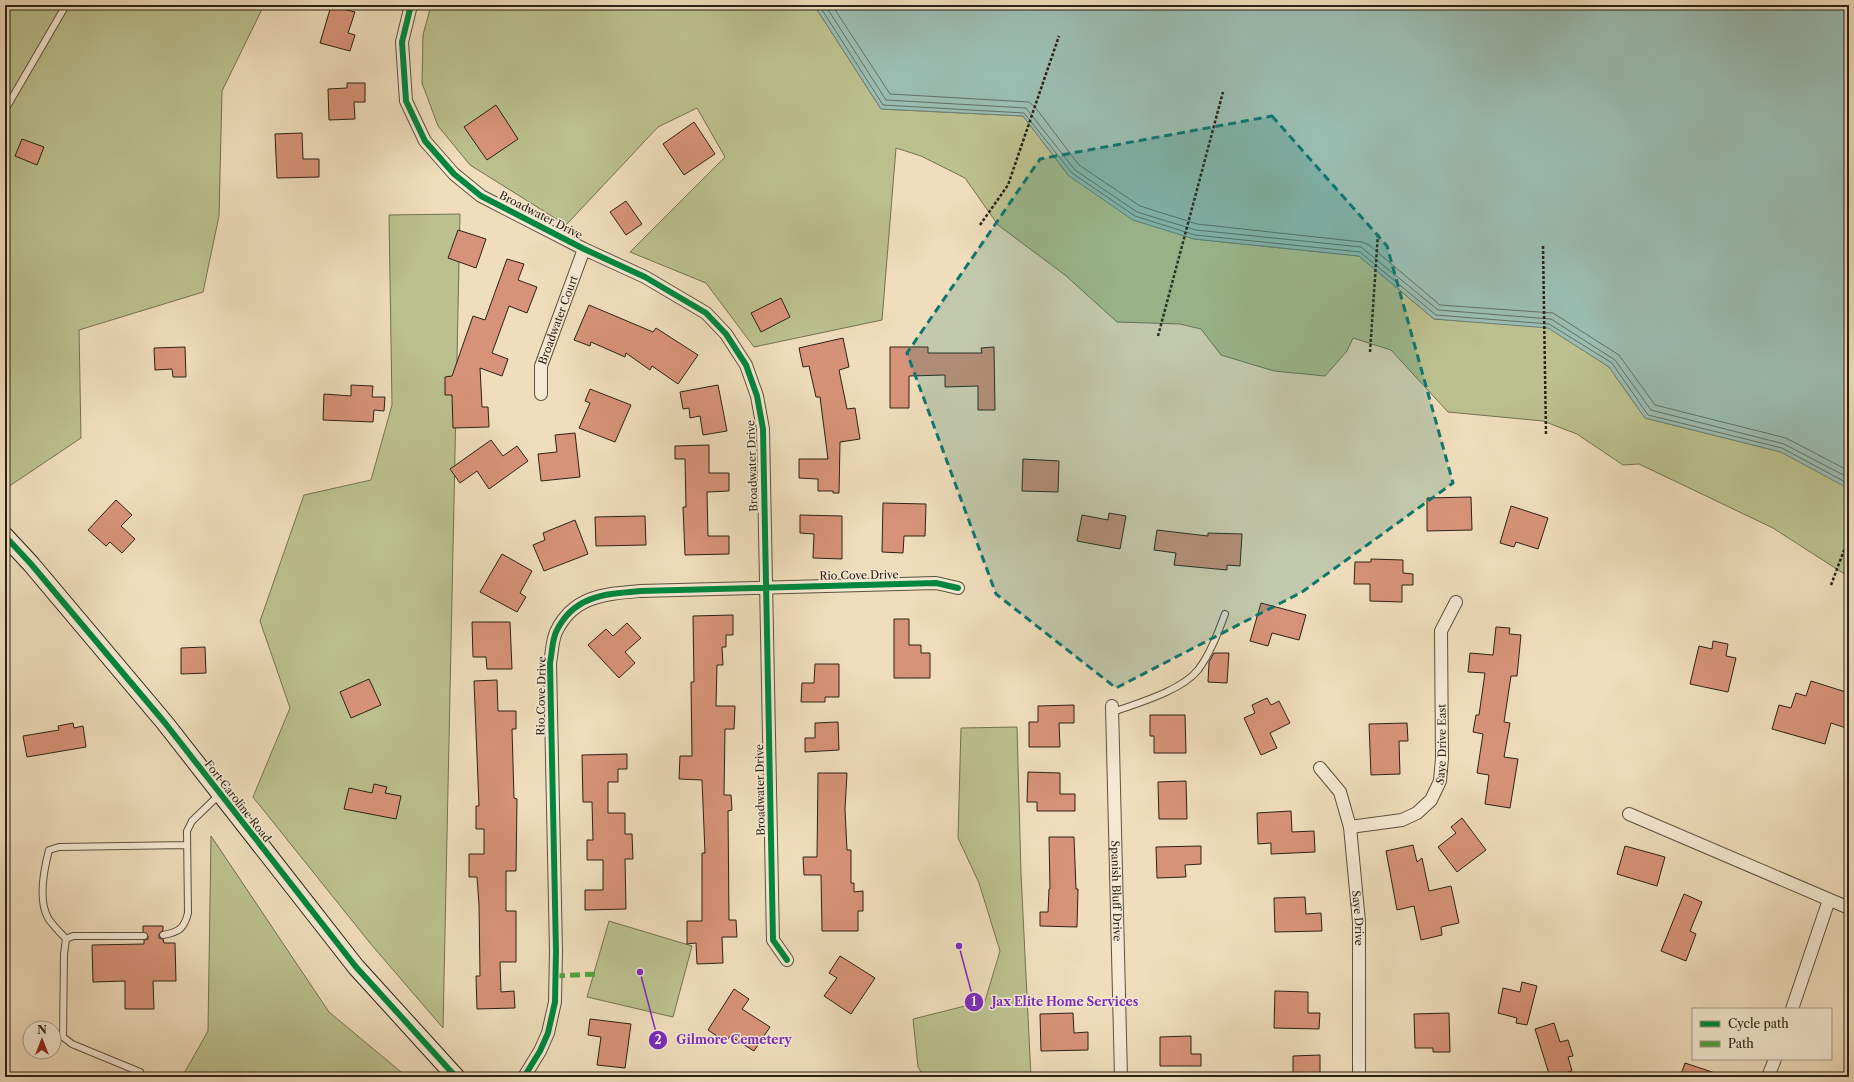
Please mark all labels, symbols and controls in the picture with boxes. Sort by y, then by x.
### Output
street label: Broadwater Drive [497,188,585,242]
street label: Broadwater Court [535,273,581,366]
street label: Broadwater Drive [743,420,761,512]
street label: Rio Cove Drive [819,567,899,583]
street label: Rio Cove Drive [533,656,549,736]
street label: Saye Drive East [1432,704,1449,787]
street label: Broadwater Drive [752,744,768,836]
street label: Fort Caroline Road [202,757,275,845]
street label: Spanish Bluff Drive [1108,840,1125,942]
street label: Saye Drive [1349,890,1366,946]
callout: Jax Elite Home Services [964,990,1146,1014]
text: 1 [971,994,977,1009]
text: Jax Elite Home Services [990,994,1139,1009]
legend [1692,1008,1832,1060]
text: Cycle path [1728,1016,1789,1031]
north arrow [22,1020,62,1060]
text: N [37,1023,47,1037]
callout: Gilmore Cemetery [648,1028,799,1052]
text: 2 [654,1032,662,1047]
text: Gilmore Cemetery [676,1032,792,1047]
text: Path [1728,1036,1754,1051]

